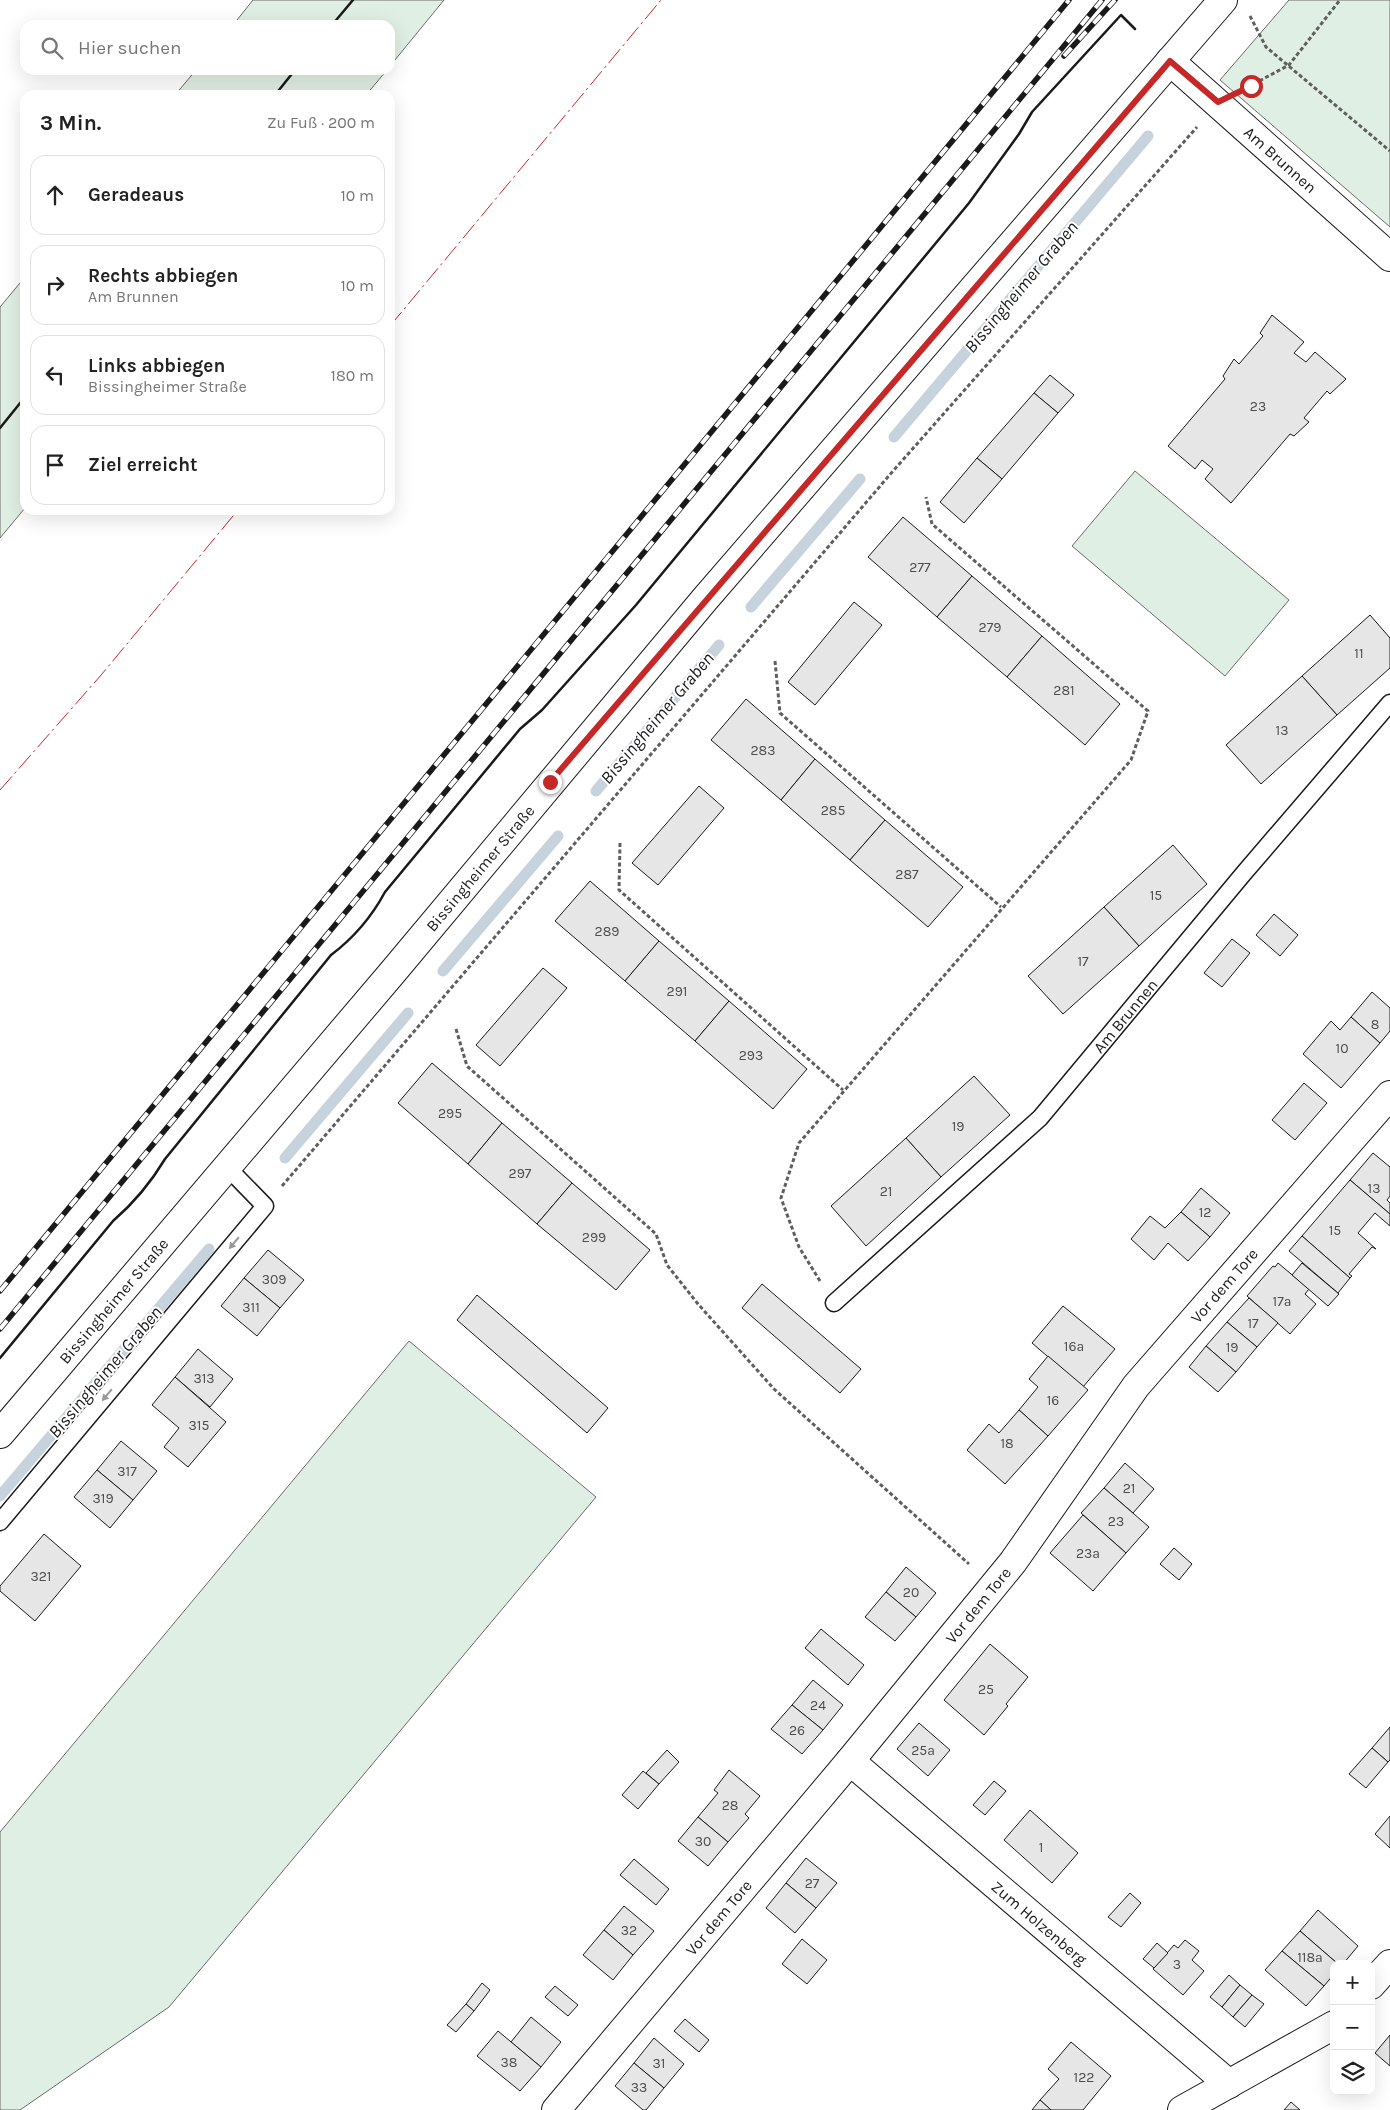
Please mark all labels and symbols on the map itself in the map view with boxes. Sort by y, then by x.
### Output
route start [1240,75,1263,98]
street label: Am Brunnen [1240,122,1321,197]
water label: Bissingheimer Graben [959,217,1083,357]
house number: 23 [1250,398,1266,415]
house number: 277 [909,559,931,576]
house number: 279 [979,619,1001,636]
house number: 11 [1354,645,1364,662]
water label: Bissingheimer Graben [595,648,719,788]
house number: 281 [1053,682,1075,699]
house number: 13 [1276,722,1288,739]
house number: 283 [751,742,775,759]
route end [539,771,562,794]
street label: Bissingheimer Straße [422,801,538,935]
house number: 285 [821,802,845,819]
house number: 287 [895,866,919,883]
house number: 15 [1150,887,1162,904]
house number: 289 [595,923,619,940]
house number: 17 [1077,953,1089,970]
street label: Am Brunnen [1089,975,1161,1057]
house number: 291 [667,983,687,1000]
house number: 8 [1371,1016,1379,1033]
house number: 10 [1336,1040,1348,1057]
house number: 293 [739,1047,763,1064]
house number: 295 [438,1105,462,1122]
house number: 19 [952,1118,964,1135]
house number: 297 [509,1165,532,1182]
house number: 13 [1368,1180,1380,1197]
house number: 21 [880,1183,892,1200]
house number: 12 [1199,1204,1211,1221]
house number: 15 [1329,1222,1341,1239]
house number: 299 [582,1229,606,1246]
street label: Bissingheimer Straße [55,1234,172,1367]
one-way arrow [228,1237,240,1249]
street label: Vor dem Tore [1186,1244,1262,1326]
house number: 309 [262,1271,286,1288]
house number: 17a [1273,1293,1291,1310]
house number: 311 [242,1299,260,1316]
water label: Bissingheimer Graben [43,1302,167,1442]
house number: 17 [1247,1315,1259,1332]
house number: 16a [1064,1338,1084,1355]
house number: 19 [1226,1339,1238,1356]
house number: 313 [193,1370,215,1387]
one-way arrow [101,1388,113,1400]
house number: 16 [1047,1392,1059,1409]
house number: 315 [189,1417,209,1434]
house number: 18 [1000,1435,1014,1452]
house number: 317 [117,1463,137,1480]
house number: 21 [1123,1480,1135,1497]
house number: 319 [92,1490,114,1507]
house number: 23 [1108,1513,1124,1530]
house number: 23a [1076,1545,1100,1562]
street label: Vor dem Tore [941,1563,1015,1647]
house number: 321 [30,1568,52,1585]
house number: 20 [903,1584,919,1601]
house number: 25 [978,1681,994,1698]
house number: 24 [810,1697,826,1714]
house number: 26 [789,1722,805,1739]
house number: 25a [911,1742,935,1759]
house number: 28 [722,1797,738,1814]
house number: 30 [695,1833,711,1850]
house number: 1 [1039,1839,1043,1856]
house number: 27 [805,1875,820,1892]
street label: Vor dem Tore [681,1876,756,1959]
street label: Zum Holzenberg [988,1876,1091,1969]
house number: 32 [621,1922,637,1939]
house number: 118a [1297,1949,1323,1966]
house number: 3 [1173,1956,1181,1973]
house number: 38 [501,2054,517,2071]
house number: 31 [653,2055,665,2072]
house number: 122 [1074,2069,1094,2086]
house number: 33 [631,2079,647,2096]

